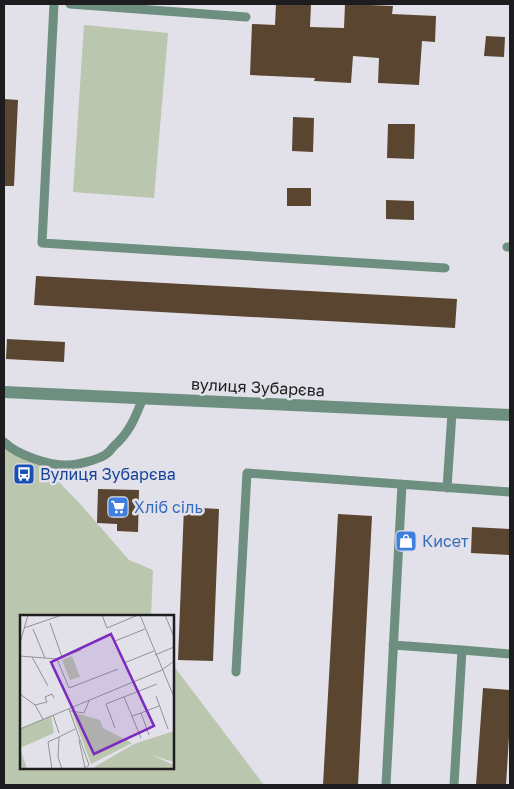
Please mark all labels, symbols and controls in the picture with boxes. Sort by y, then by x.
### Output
street label: вулиця Зубарєва [191,374,325,400]
bus stop icon: Вулиця Зубарєва [12,462,36,486]
place label: Вулиця Зубарєва [40,464,176,484]
supermarket icon: Хліб сіль [106,495,130,519]
place label: Хліб сіль [134,497,203,517]
shop icon: Кисет [394,529,418,553]
place label: Кисет [422,531,469,551]
inset map [20,615,174,769]

